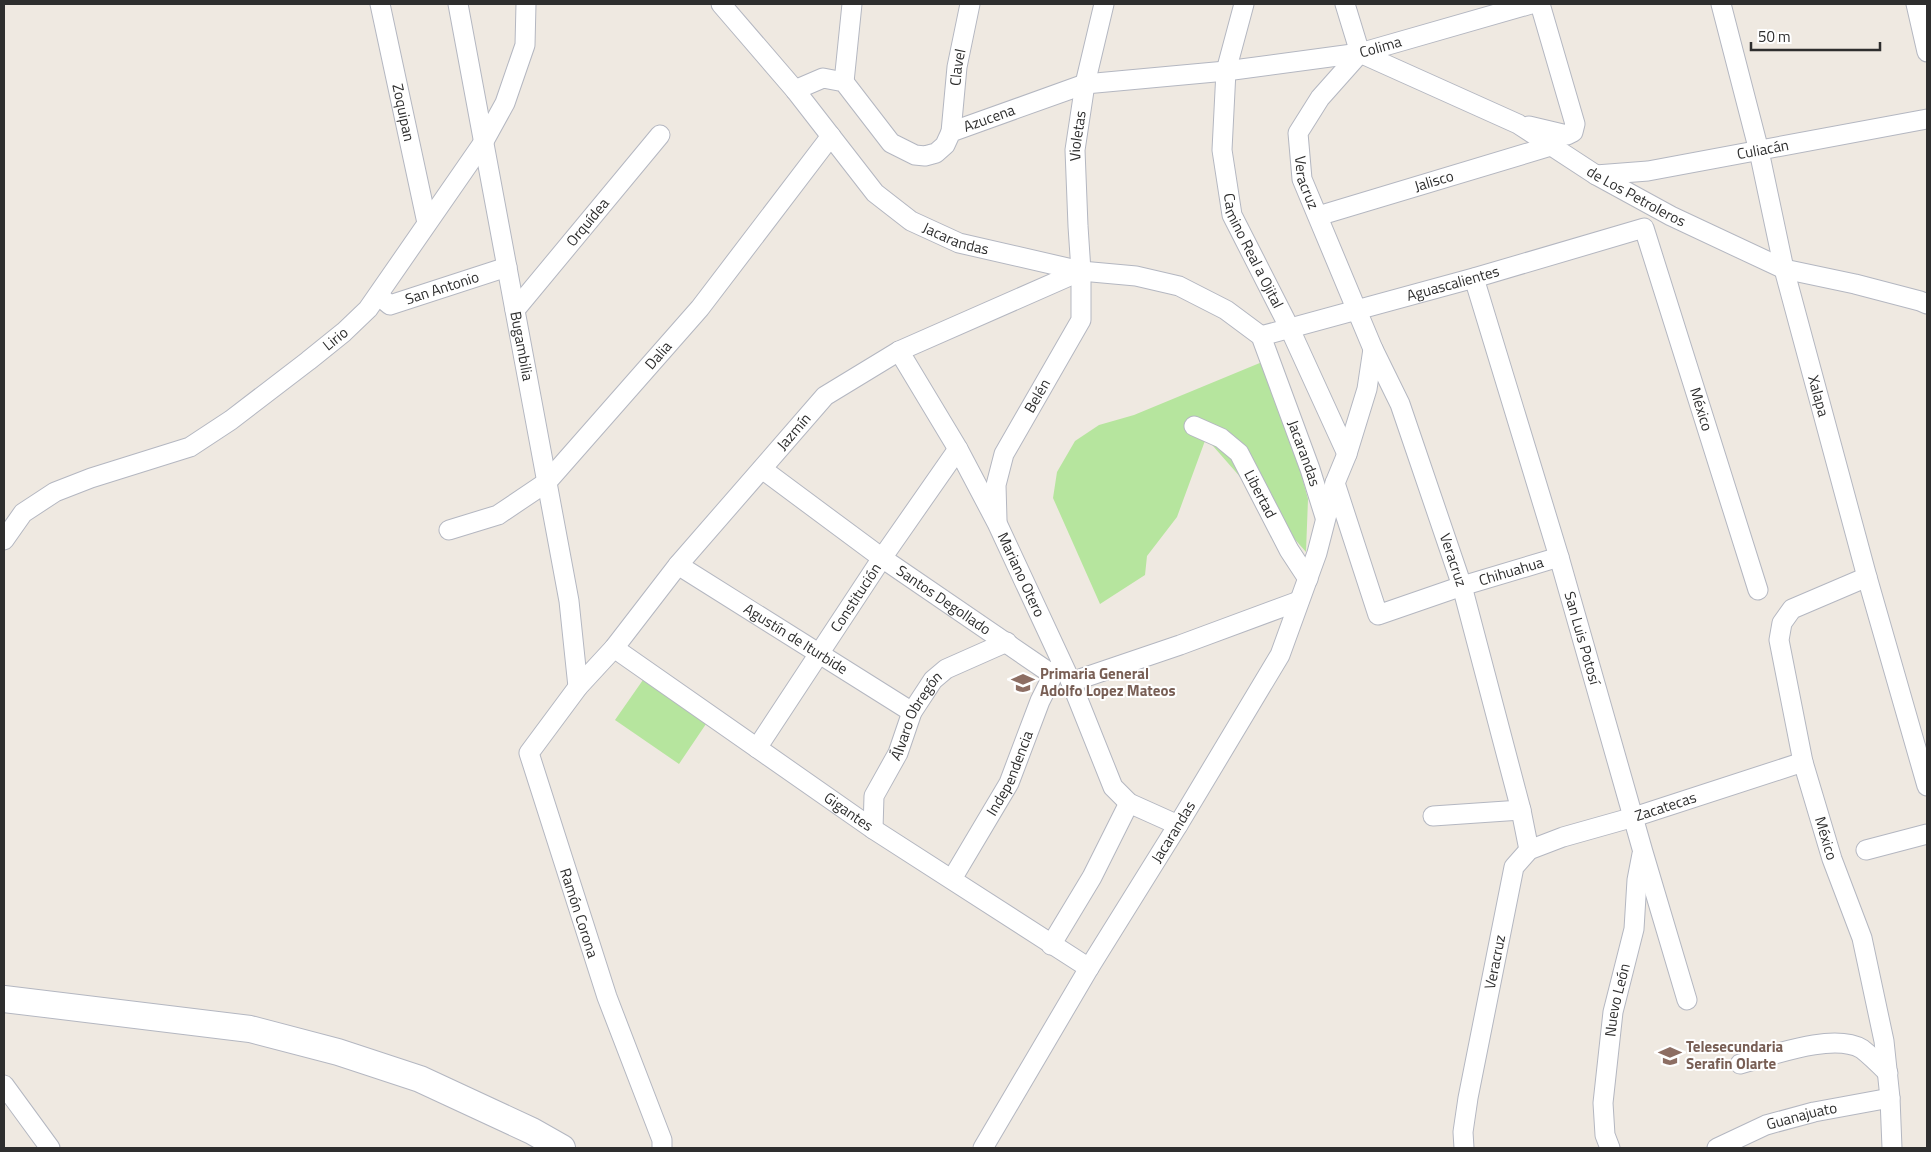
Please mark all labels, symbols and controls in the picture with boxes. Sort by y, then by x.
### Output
scale bar [1751,20,1880,52]
text: 50 m [1758,25,1791,48]
street label: Colima [1357,30,1405,64]
street label: Clavel [943,47,971,87]
street label: Zoquipan [386,81,421,143]
street label: Azucena [960,98,1018,138]
street label: Violetas [1063,109,1092,162]
street label: Culiacán [1735,133,1791,165]
street label: Veracruz [1289,155,1325,213]
street label: de Los Petroleros [1582,160,1690,232]
street label: Jalisco [1411,164,1456,197]
street label: Camino Real a Ojital [1218,191,1290,312]
street label: Orquídea [560,192,615,251]
street label: Jacarandas [919,216,991,261]
street label: Aguascalientes [1404,259,1502,307]
street label: San Antonio [402,265,482,310]
street label: Bugambilia [504,309,540,383]
street label: Lirio [317,321,353,356]
street label: Dalia [639,335,677,374]
street label: Xalapa [1802,372,1835,420]
street label: Belén [1018,374,1056,417]
street label: México [1684,384,1719,434]
street label: Jazmín [771,408,816,455]
street label: Jacarandas [1282,417,1327,489]
street label: Libertad [1238,465,1283,522]
street label: Mariano Otero [992,528,1051,621]
street label: Veracruz [1434,530,1473,590]
street label: Chihuahua [1476,550,1547,591]
street label: Constitución [824,558,887,637]
street label: Santos Degollado [892,559,996,640]
street label: San Luis Potosí [1558,589,1607,689]
street label: Agustín de Iturbide [739,597,853,680]
place label: Primaria General Adolfo Lopez Mateos [1040,662,1175,702]
street label: Álvaro Obregón [884,665,947,764]
school or university icon: Primaria General Adolfo Lopez Mateos [1010,670,1036,696]
street label: Independencia [980,727,1039,820]
street label: Zacatecas [1632,785,1699,827]
street label: Gigantes [819,786,878,837]
street label: Jacarandas [1145,796,1201,867]
street label: México [1809,814,1844,863]
street label: Ramón Corona [554,865,605,961]
street label: Veracruz [1478,933,1511,991]
street label: Nuevo León [1598,961,1636,1038]
place label: Telesecundaria Serafin Olarte [1686,1035,1784,1075]
school or university icon: Telesecundaria Serafin Olarte [1657,1043,1683,1069]
street label: Guanajuato [1764,1096,1839,1135]

